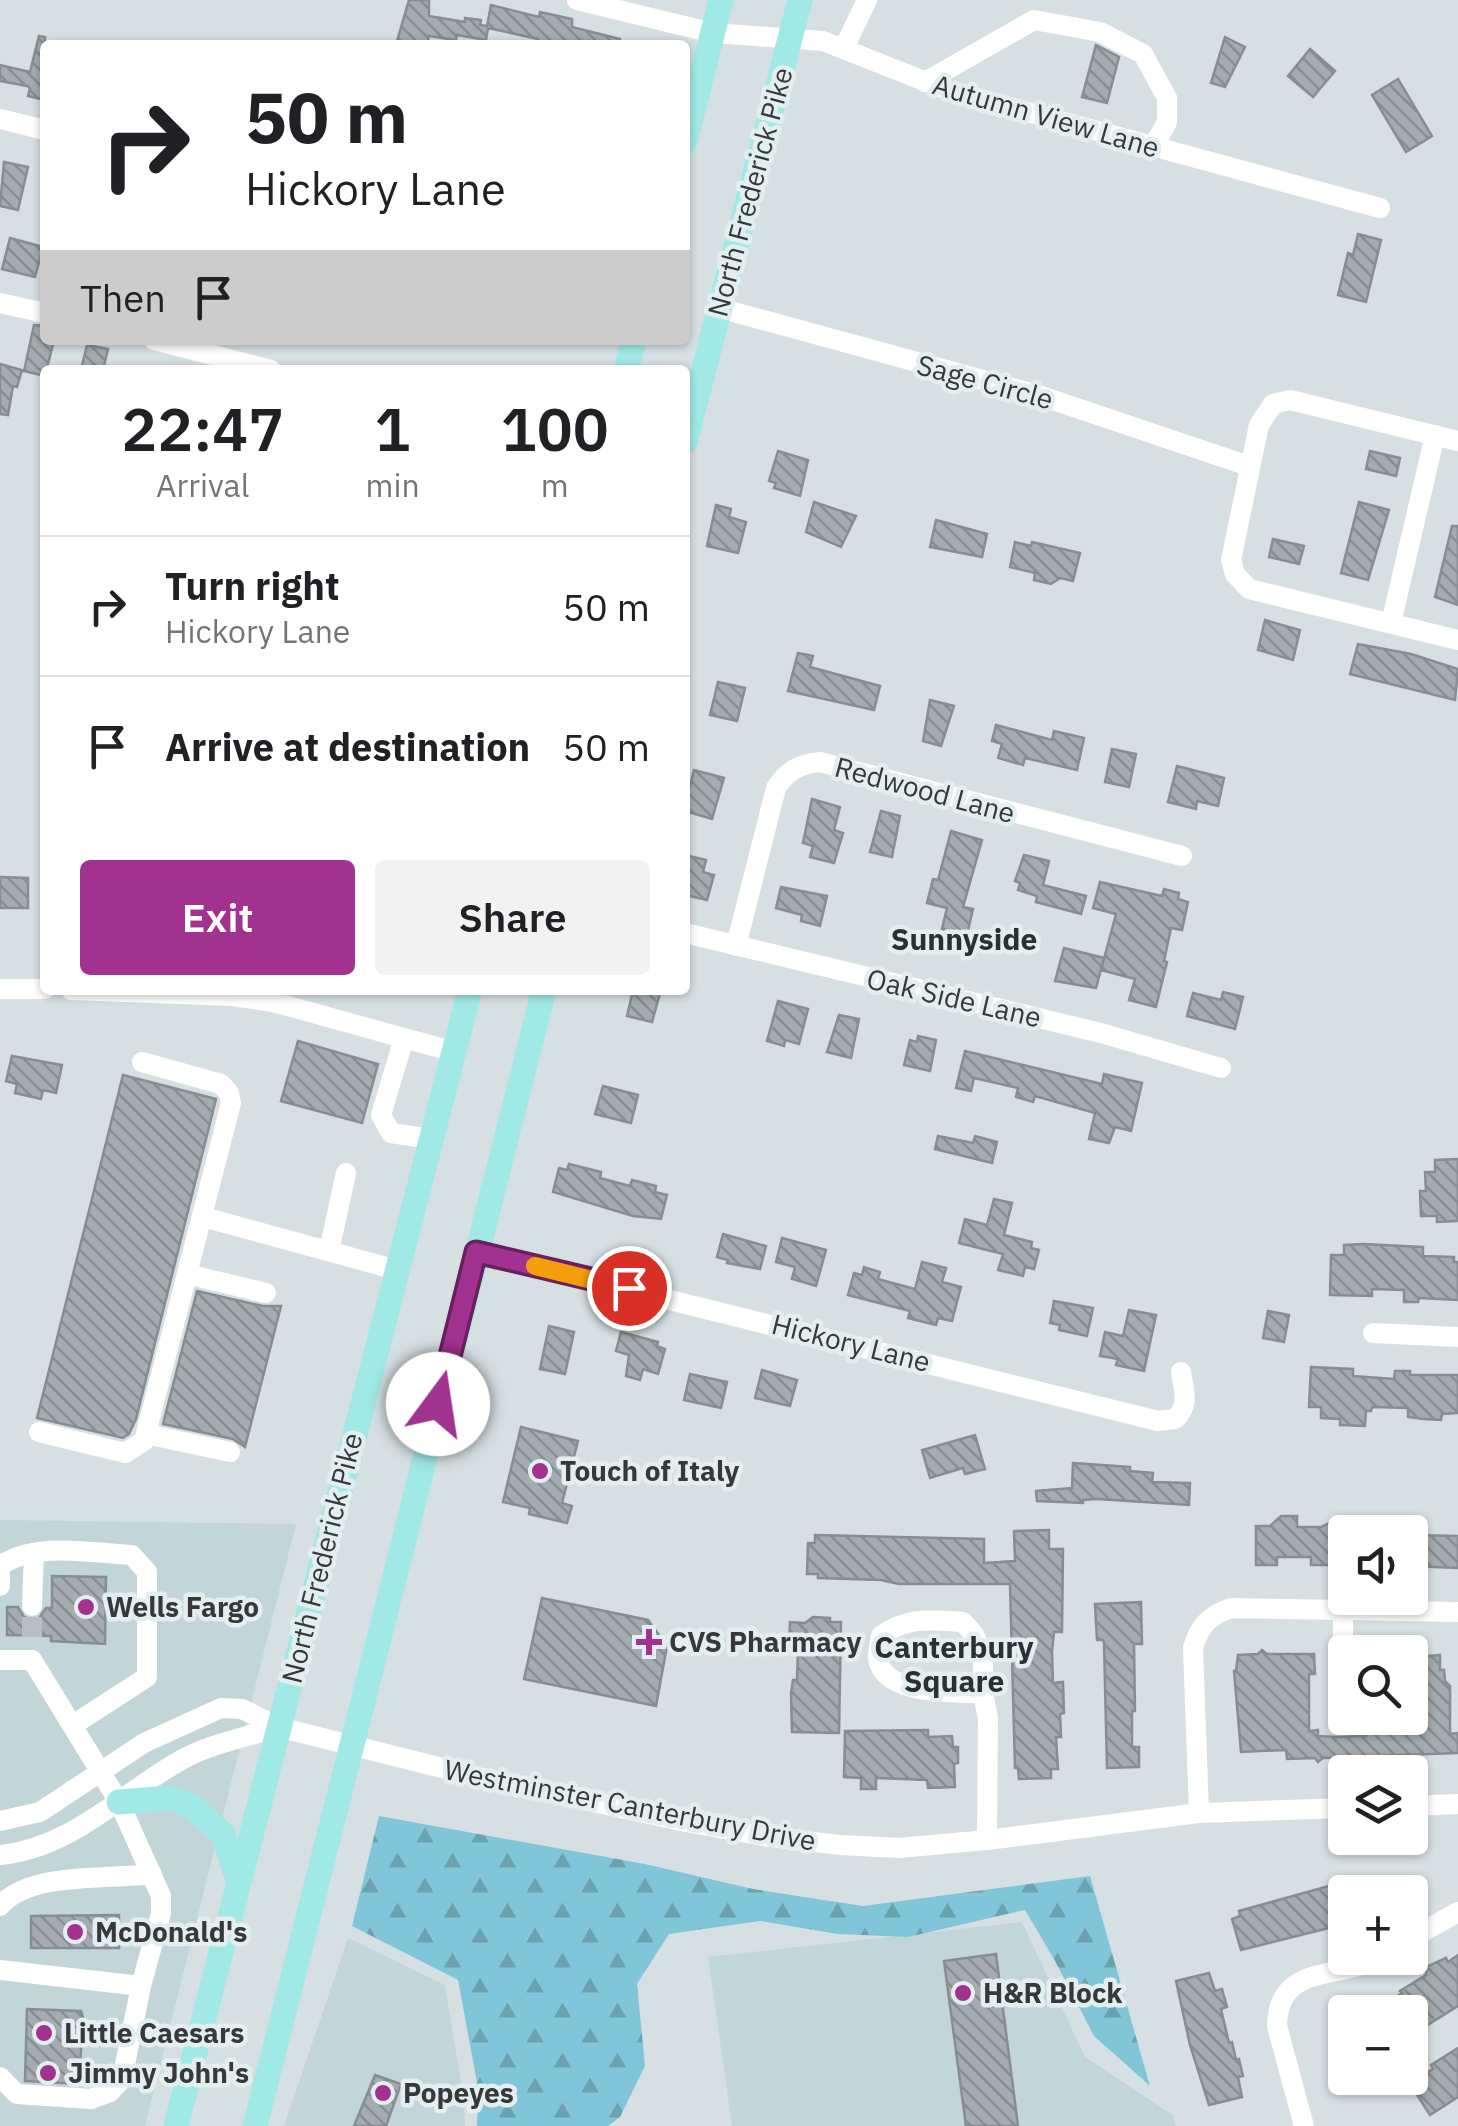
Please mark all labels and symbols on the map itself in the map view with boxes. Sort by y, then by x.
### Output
street label: North Frederick Pike [698,63,801,321]
street label: Autumn View Lane [928,65,1164,166]
street label: Sage Circle [913,346,1057,417]
street label: Redwood Lane [831,748,1019,831]
district label: Sunnyside [891,919,1037,958]
street label: Oak Side Lane [863,959,1045,1036]
pin [587,1246,672,1331]
street label: Hickory Lane [768,1305,934,1380]
position arrow [386,1352,490,1456]
street label: North Frederick Pike [273,1429,371,1687]
place label: Touch of Italy [560,1452,739,1489]
marker: Touch of Italy [529,1460,551,1482]
place label: Wells Fargo [106,1588,259,1625]
marker: Wells Fargo [75,1596,97,1618]
place label: CVS Pharmacy [669,1623,861,1660]
district label: Canterbury Square [874,1627,1034,1700]
marker: CVS Pharmacy [638,1631,660,1653]
street label: Westminster Canterbury Drive [441,1750,819,1859]
place label: McDonald's [95,1913,247,1950]
marker: McDonald's [64,1921,86,1943]
place label: H&R Block [983,1974,1123,2011]
marker: H&R Block [952,1982,974,2004]
place label: Little Caesars [64,2014,244,2051]
marker: Little Caesars [33,2022,55,2044]
place label: Jimmy John's [68,2054,249,2091]
marker: Jimmy John's [37,2062,59,2084]
place label: Popeyes [403,2074,514,2111]
marker: Popeyes [372,2082,394,2104]

